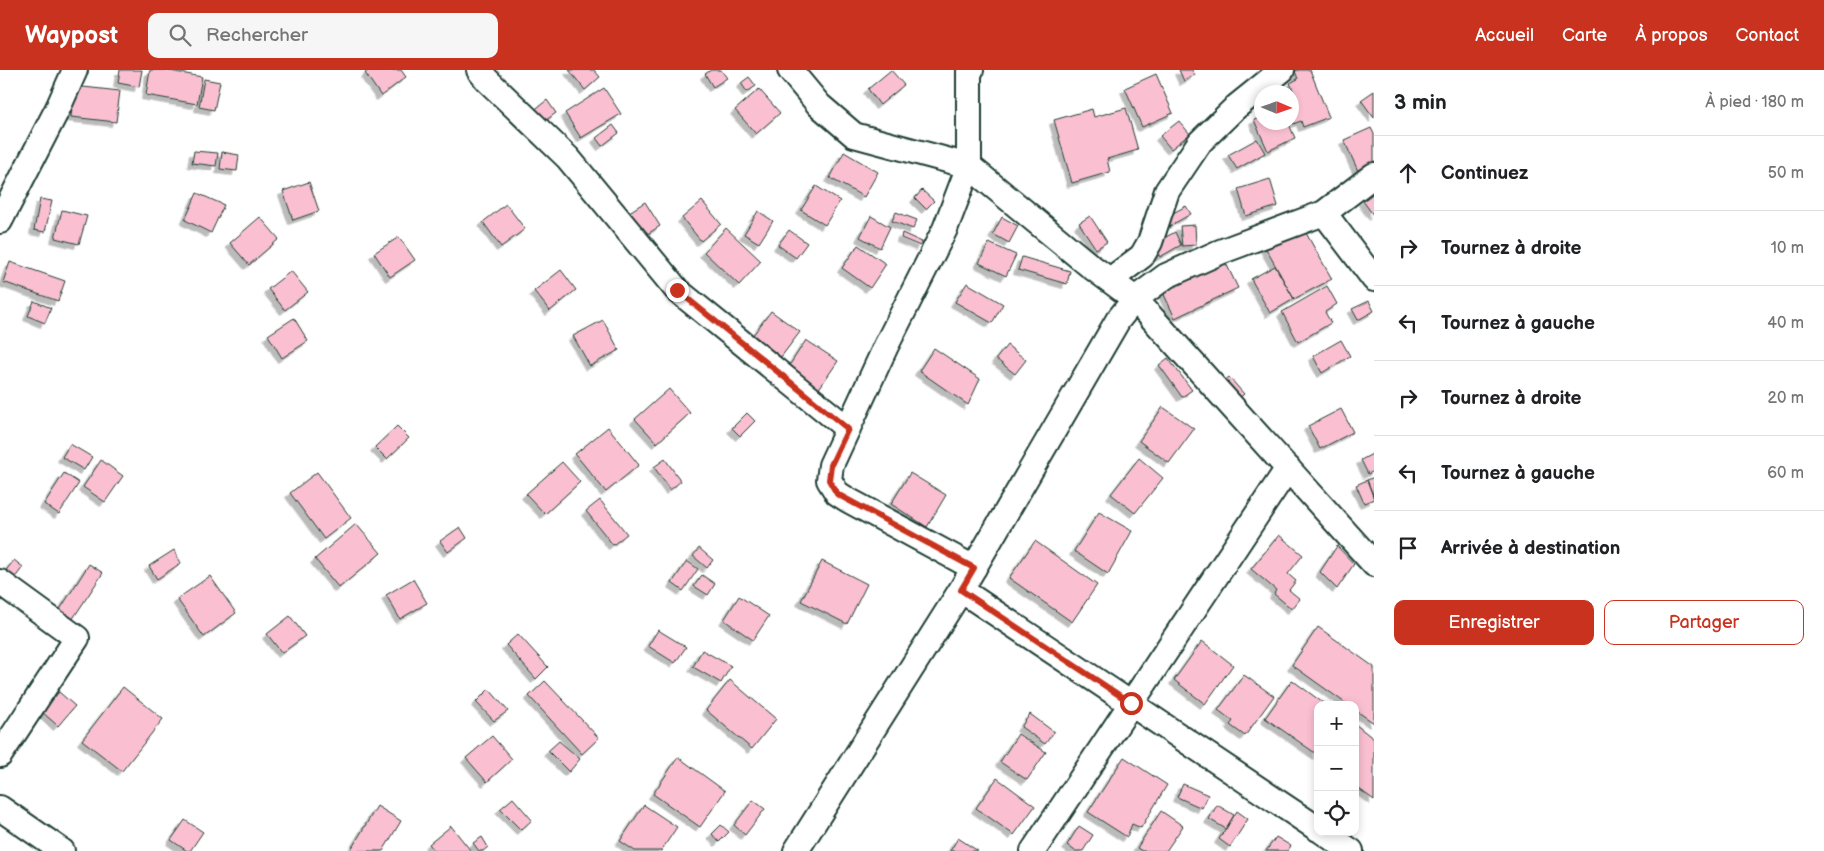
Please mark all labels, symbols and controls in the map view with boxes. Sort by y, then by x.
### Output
search box [148,13,498,58]
text: Waypost [25,21,118,50]
icon: search [166,21,194,49]
text: Rechercher [206,24,308,47]
text: Accueil [1475,25,1534,46]
text: Carte [1562,25,1607,46]
text: À propos [1635,25,1708,46]
text: Contact [1736,25,1799,46]
north arrow [1254,85,1299,130]
text: 3 min [1394,90,1447,115]
text: À pied · 180 m [1705,93,1804,112]
icon: ahead [1394,159,1422,187]
text: Continuez [1441,162,1528,185]
text: 50 m [1768,164,1804,183]
icon: right [1394,234,1422,262]
text: Tournez à droite [1441,237,1582,260]
text: 10 m [1771,239,1804,258]
route end [666,279,689,302]
icon: left [1394,309,1422,337]
text: Tournez à gauche [1441,312,1595,335]
text: 40 m [1767,314,1804,333]
icon: right [1394,384,1422,412]
text: Tournez à droite [1441,387,1582,410]
text: 20 m [1768,389,1804,408]
icon: left [1394,459,1422,487]
text: Tournez à gauche [1441,462,1595,485]
text: 60 m [1767,464,1804,483]
icon: arrive [1394,534,1422,562]
text: Arrivée à destination [1441,537,1620,560]
button: Enregistrer [1394,600,1594,645]
button: Partager [1604,600,1804,645]
route start [1120,692,1143,715]
map controls [1314,701,1359,836]
button: + [1314,701,1359,746]
button: − [1314,746,1359,791]
button: locate [1314,791,1359,836]

